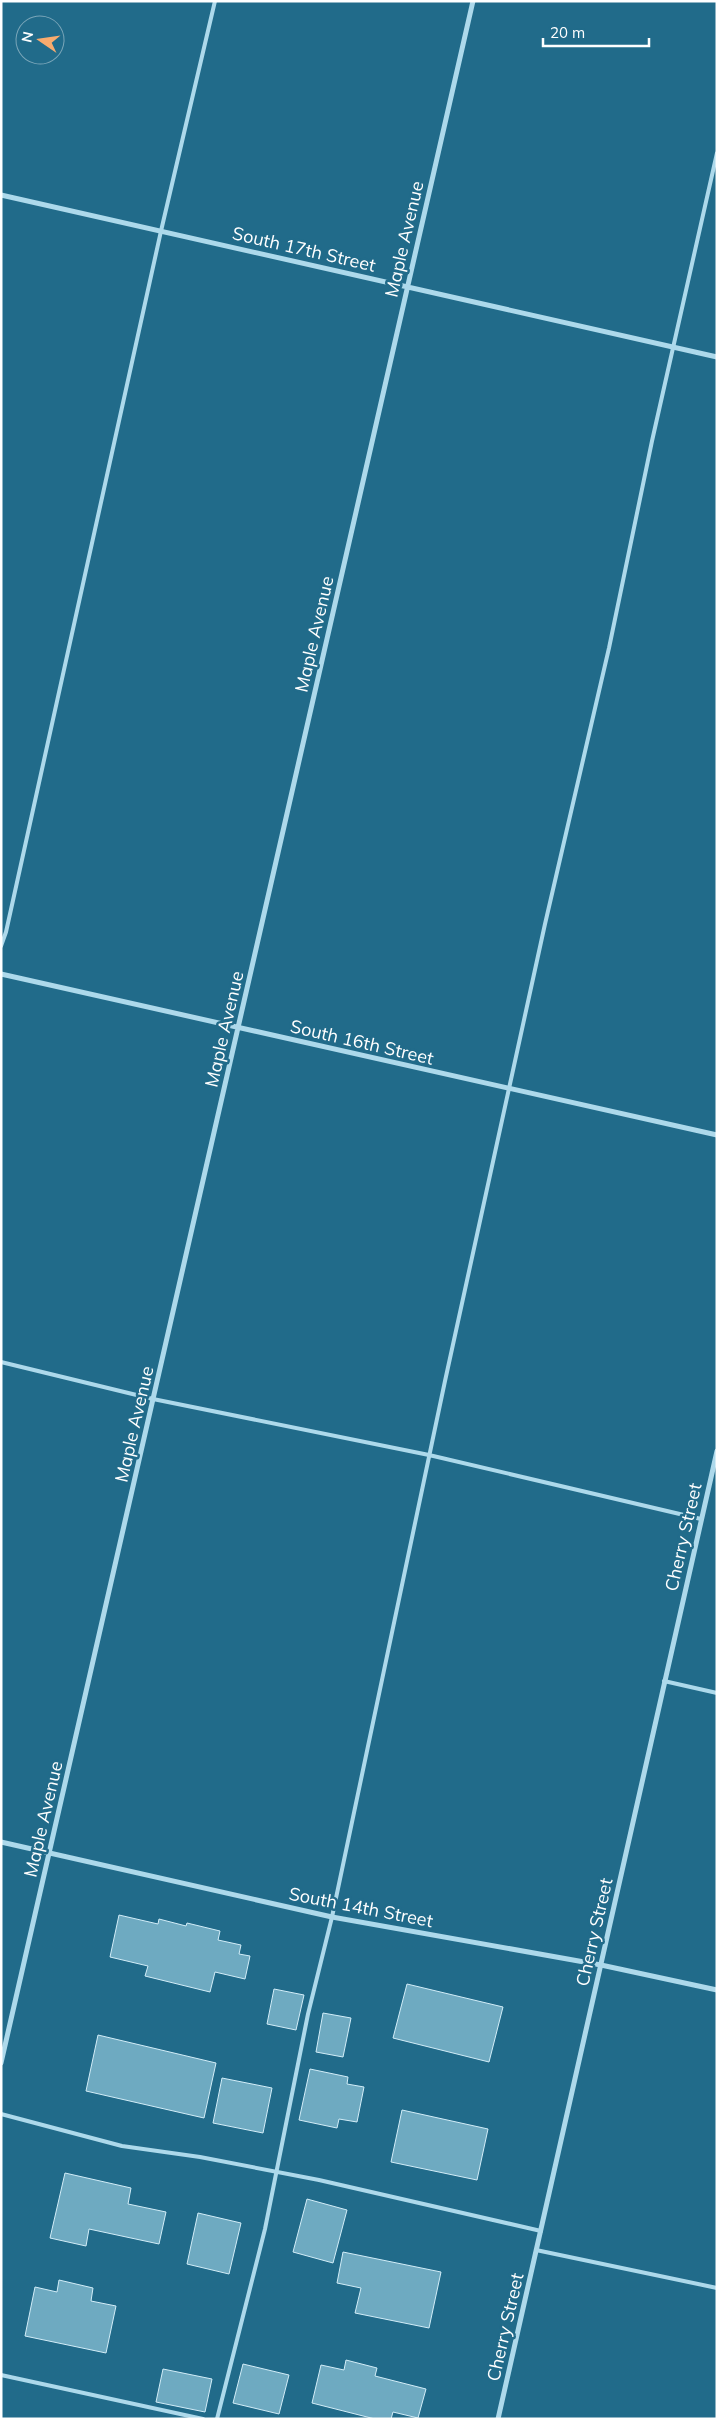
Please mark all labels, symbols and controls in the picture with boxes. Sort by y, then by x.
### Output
north arrow [15,15,65,65]
scale bar [543,15,649,47]
text: 20 m [550,23,585,42]
text: N [17,30,37,44]
street label: Maple Avenue [379,179,429,299]
street label: South 17th Street [230,221,378,277]
street label: Maple Avenue [289,574,339,694]
street label: Maple Avenue [199,969,249,1089]
street label: South 16th Street [288,1014,436,1070]
street label: Maple Avenue [109,1364,159,1484]
street label: Cherry Street [659,1481,707,1593]
street label: Maple Avenue [18,1759,68,1879]
street label: Cherry Street [570,1876,618,1988]
street label: South 14th Street [287,1882,435,1932]
street label: Cherry Street [481,2271,529,2383]

